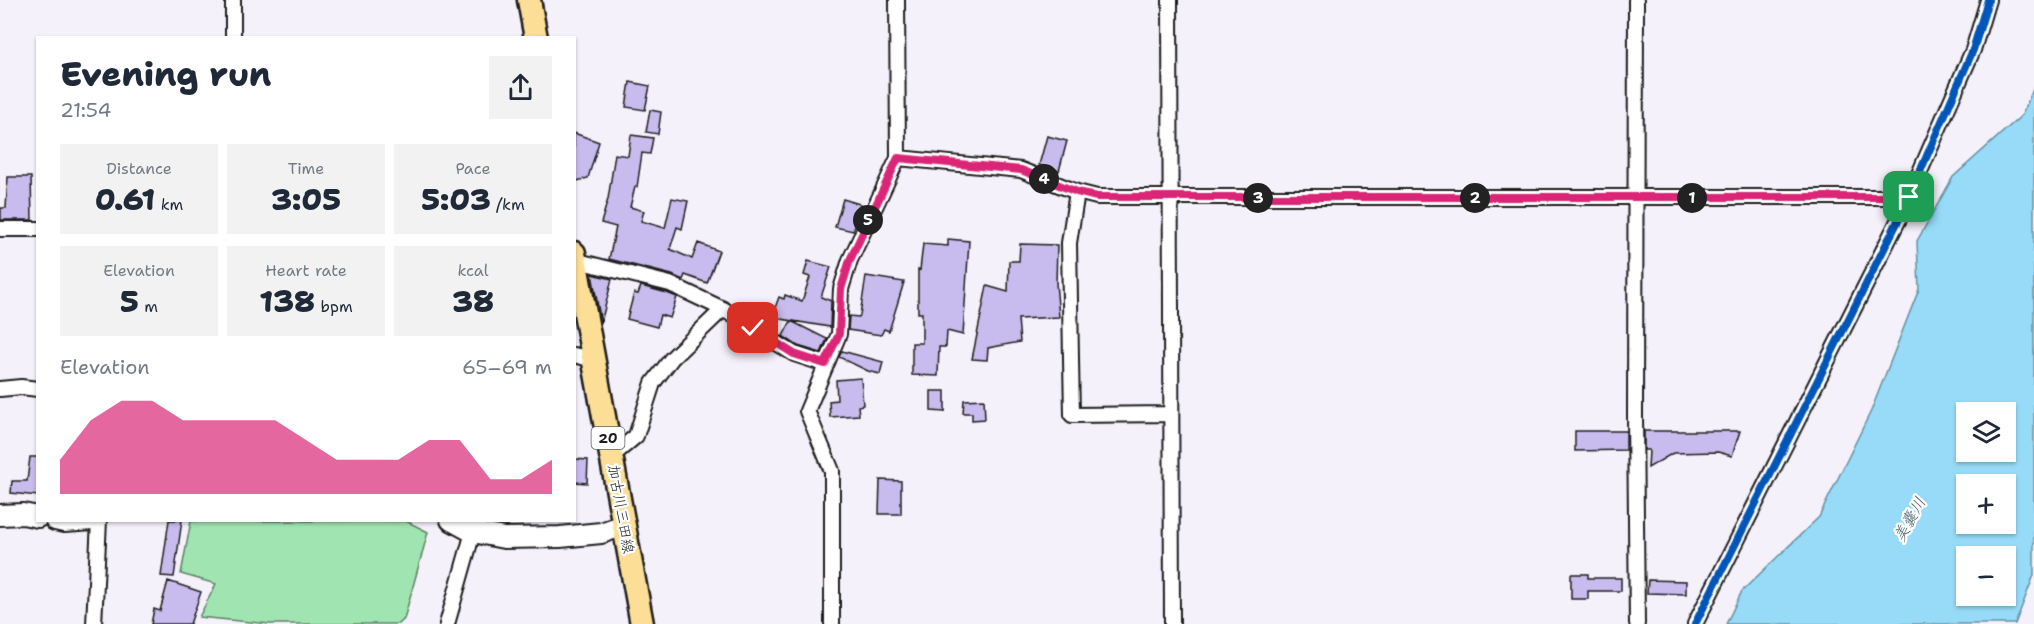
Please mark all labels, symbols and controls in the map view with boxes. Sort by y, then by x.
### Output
text: Evening run [60,52,271,97]
button: share [489,56,552,119]
text: 21:54 [60,97,112,123]
text: Distance [106,158,172,179]
text: Time [288,158,324,179]
text: Pace [455,158,491,179]
pin: 4 [1029,164,1059,194]
text: 4 [1038,168,1050,189]
pin [1883,171,1934,222]
text: 0.61 [95,179,155,220]
text: 3:05 [271,179,341,220]
text: 5:03 [421,179,491,220]
icon: arrive [1892,180,1925,213]
pin: 3 [1243,183,1273,213]
pin: 2 [1460,183,1490,213]
pin: 1 [1677,183,1707,213]
text: 3 [1252,187,1264,208]
text: 2 [1469,187,1481,208]
text: 1 [1688,187,1696,208]
text: km [155,194,183,215]
text: /km [491,194,525,215]
pin: 5 [853,205,883,235]
text: 5 [863,209,873,230]
text: Elevation [103,260,175,281]
text: Heart rate [265,260,347,281]
text: kcal [457,260,489,281]
text: 5 [120,281,139,322]
text: 138 [259,281,315,322]
text: 38 [452,281,494,322]
text: m [139,296,158,317]
text: bpm [315,296,353,317]
pin [727,302,778,353]
icon: check [736,311,769,344]
text: Elevation [60,354,150,380]
text: 65–69 m [462,354,552,380]
map controls [1956,402,2016,606]
button: layers [1956,402,2016,462]
road number: 20 [592,427,624,449]
street label: 加古川三田線 [603,463,639,555]
button: + [1956,474,2016,534]
water label: 美嚢川 [1889,493,1930,545]
button: − [1956,546,2016,606]

